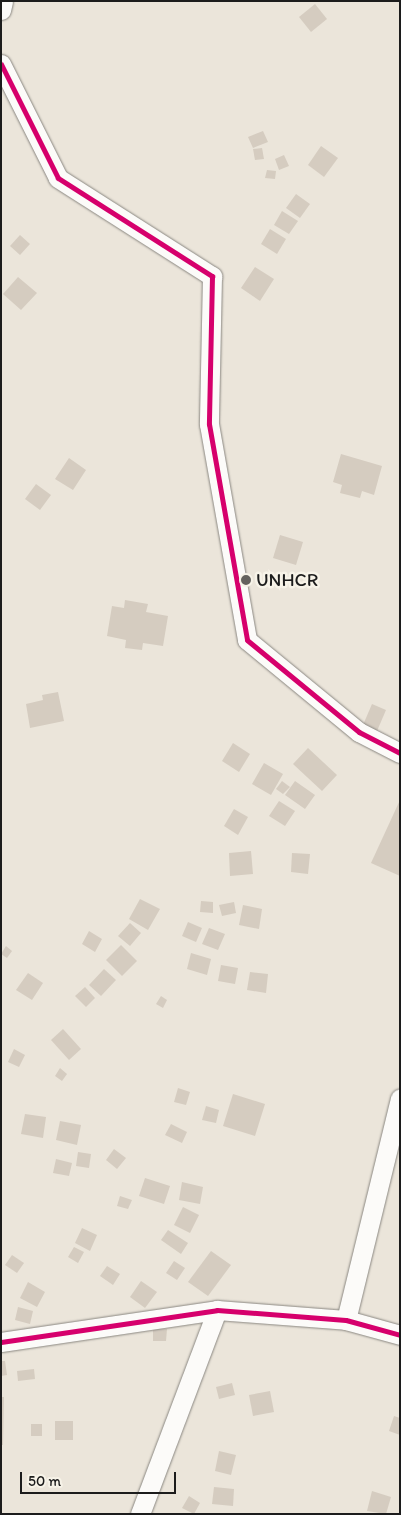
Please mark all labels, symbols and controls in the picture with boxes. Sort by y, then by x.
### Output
place label: UNHCR [256,569,318,591]
marker: UNHCR [240,574,252,586]
scale bar [22,1462,179,1494]
text: 50 m [28,1472,61,1490]

